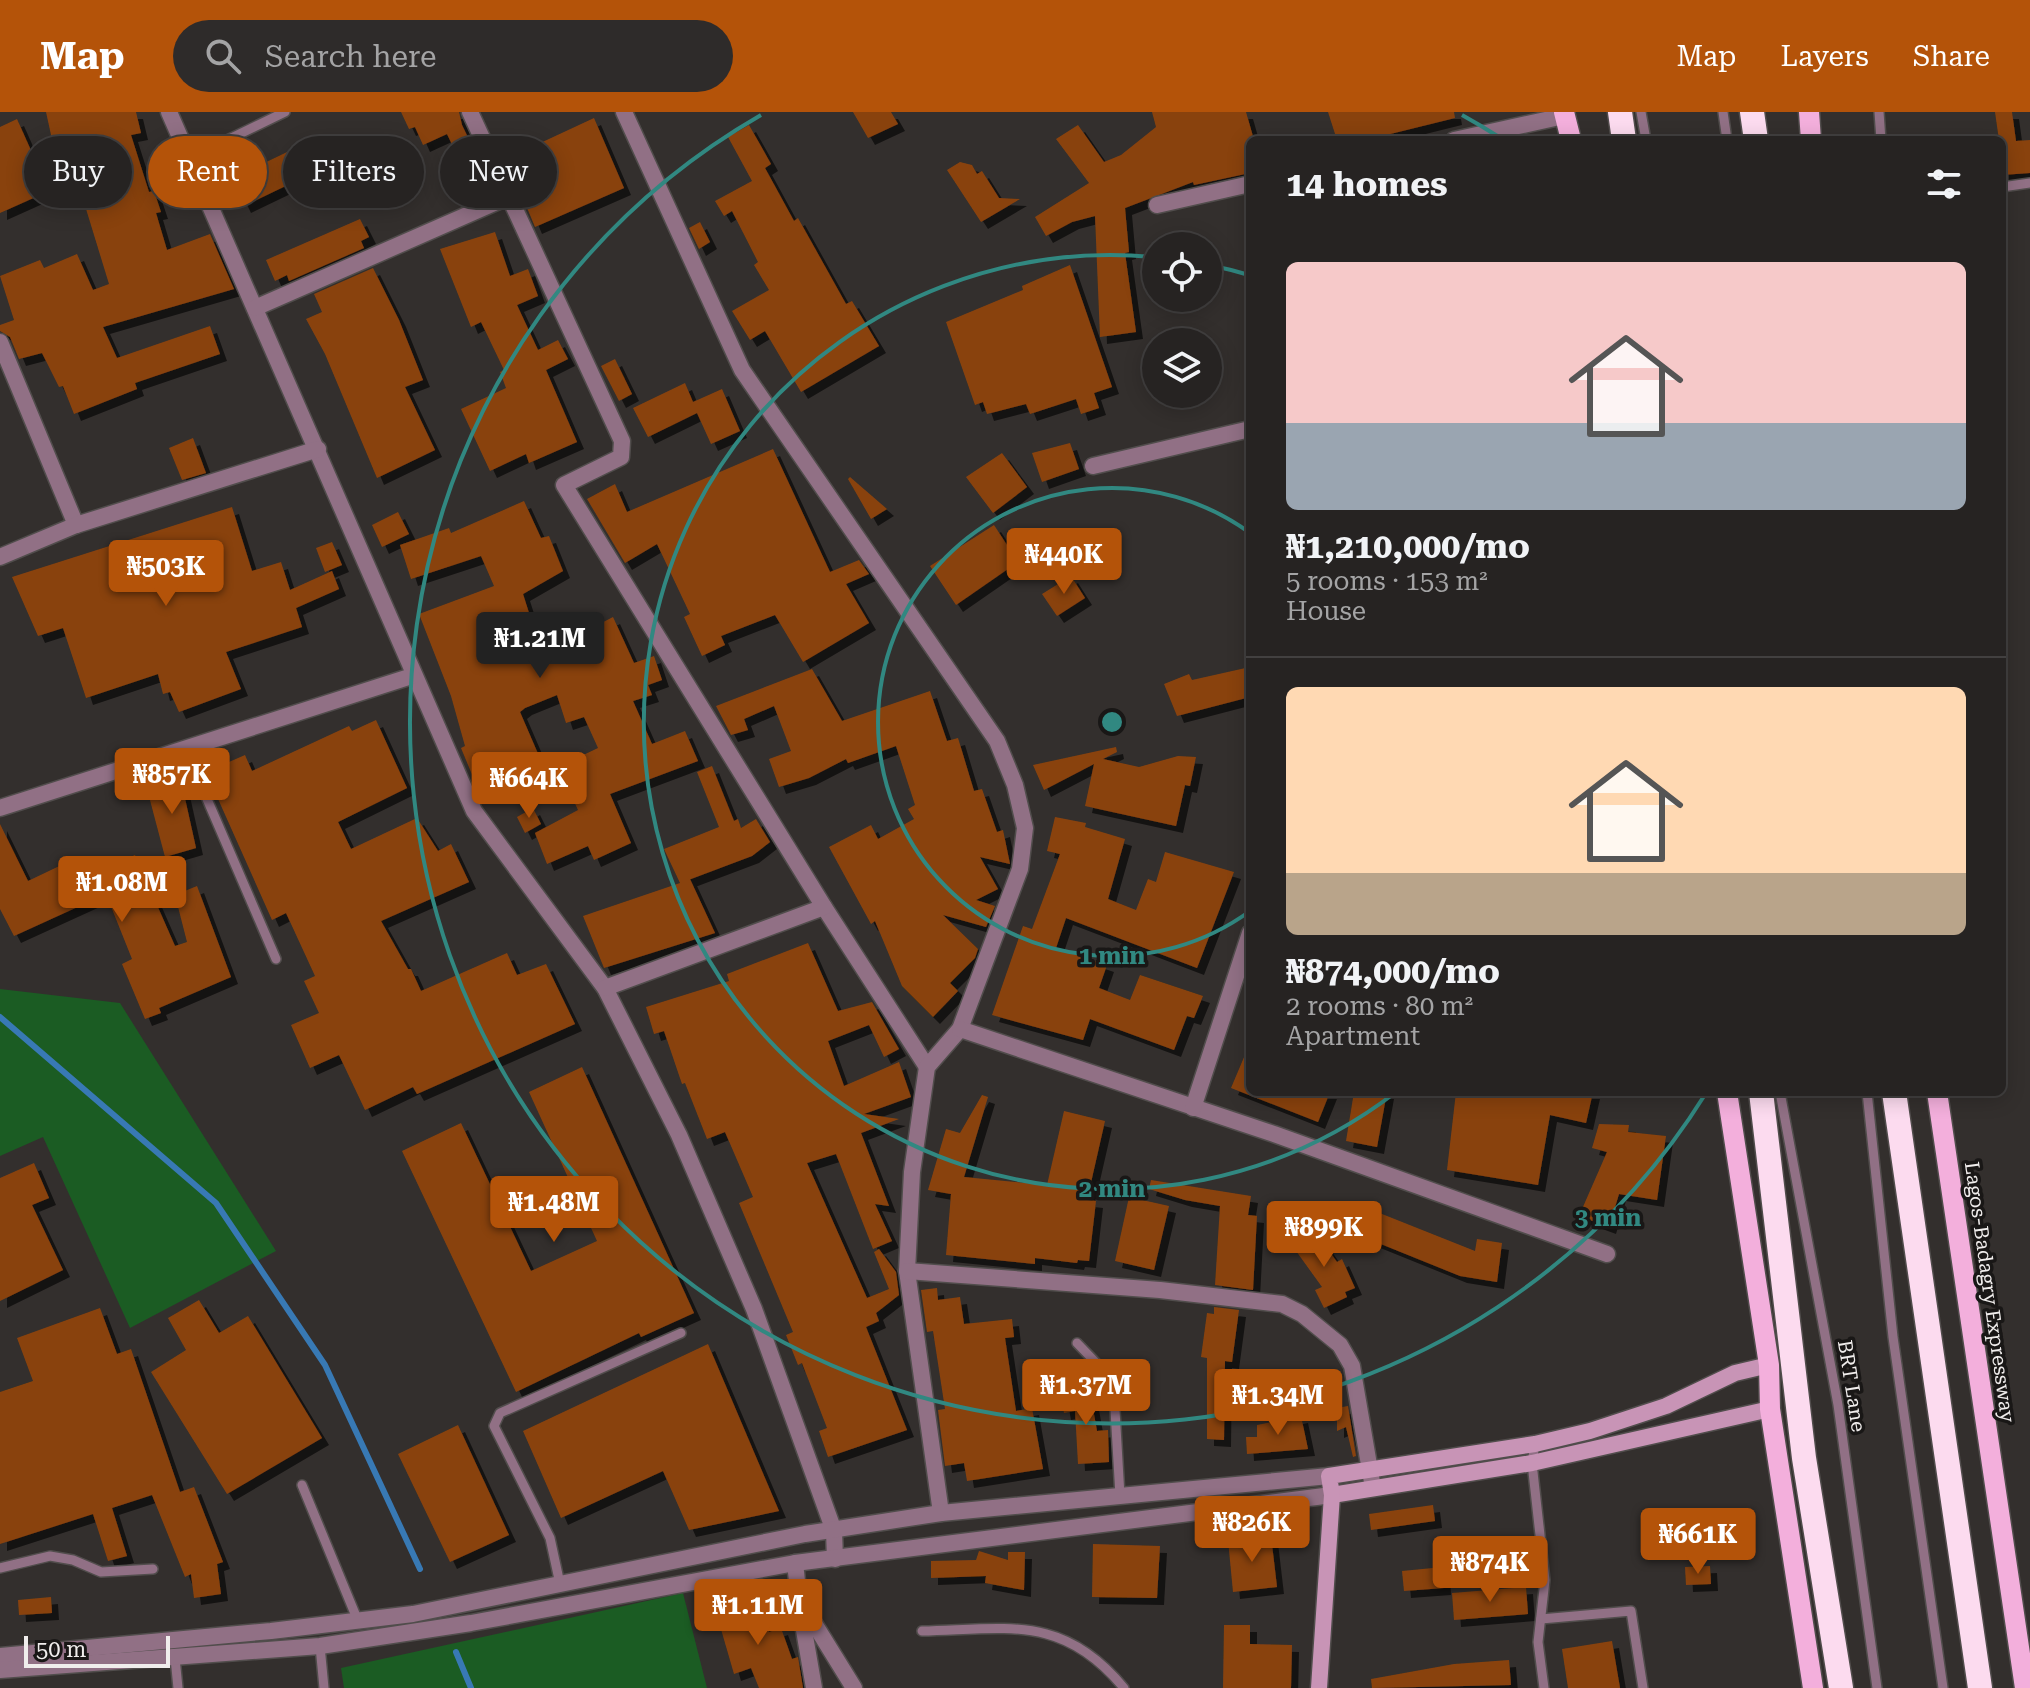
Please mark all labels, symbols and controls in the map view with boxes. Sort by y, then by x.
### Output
search box [173,20,733,92]
text: Map [40,34,125,78]
icon: search [201,34,245,78]
text: Search here [265,39,437,74]
text: Map [1677,40,1736,73]
text: Layers [1780,40,1869,73]
text: Share [1913,40,1990,73]
chip: Buy [24,136,132,208]
chip: Rent [148,136,267,208]
chip: Filters [283,136,424,208]
chip: New [440,136,557,208]
icon: filters [1922,162,1966,206]
text: 14 homes [1286,164,1448,204]
map controls [1142,232,1222,408]
button: locate [1142,232,1222,312]
icon: home [1554,314,1698,458]
button: layers [1142,328,1222,408]
text: ₦1,210,000/mo [1286,526,1530,566]
pin: ₦440K [1008,528,1120,596]
text: ₦440K [1025,539,1103,569]
pin: ₦503K [110,540,222,608]
text: ₦503K [127,551,205,581]
text: 5 rooms · 153 m² [1286,566,1488,596]
text: House [1286,596,1366,626]
pin: ₦1.21M [475,612,605,680]
text: ₦1.21M [494,623,586,653]
centre of rings [1098,708,1126,736]
icon: home [1554,739,1698,883]
pin: ₦857K [116,748,228,816]
pin: ₦664K [473,752,585,820]
text: ₦857K [133,759,211,789]
text: ₦664K [490,763,568,793]
pin: ₦1.08M [57,856,187,924]
text: ₦1.08M [76,867,168,897]
text: 1 min [1079,942,1145,970]
text: ₦874,000/mo [1286,951,1500,991]
text: 2 rooms · 80 m² [1286,991,1473,1021]
text: Apartment [1286,1021,1420,1051]
street label: Lagos-Badagry Expressway [1960,1160,2020,1424]
text: 2 min [1079,1175,1145,1203]
pin: ₦1.48M [489,1176,619,1244]
text: ₦1.48M [508,1187,600,1217]
pin: ₦899K [1268,1201,1380,1269]
text: 3 min [1575,1204,1641,1232]
text: ₦899K [1285,1212,1363,1242]
street label: BRT Lane [1833,1338,1871,1434]
pin: ₦1.37M [1021,1359,1151,1427]
pin: ₦1.34M [1213,1369,1343,1437]
text: ₦1.37M [1040,1370,1132,1400]
text: ₦1.34M [1232,1380,1324,1410]
pin: ₦826K [1196,1496,1308,1564]
text: ₦826K [1213,1507,1291,1537]
pin: ₦661K [1642,1508,1754,1576]
text: ₦661K [1659,1519,1737,1549]
pin: ₦874K [1434,1536,1546,1604]
text: ₦874K [1451,1547,1529,1577]
pin: ₦1.11M [693,1579,823,1647]
text: ₦1.11M [712,1590,804,1620]
scale bar [24,1632,170,1668]
text: 50 m [36,1637,86,1662]

